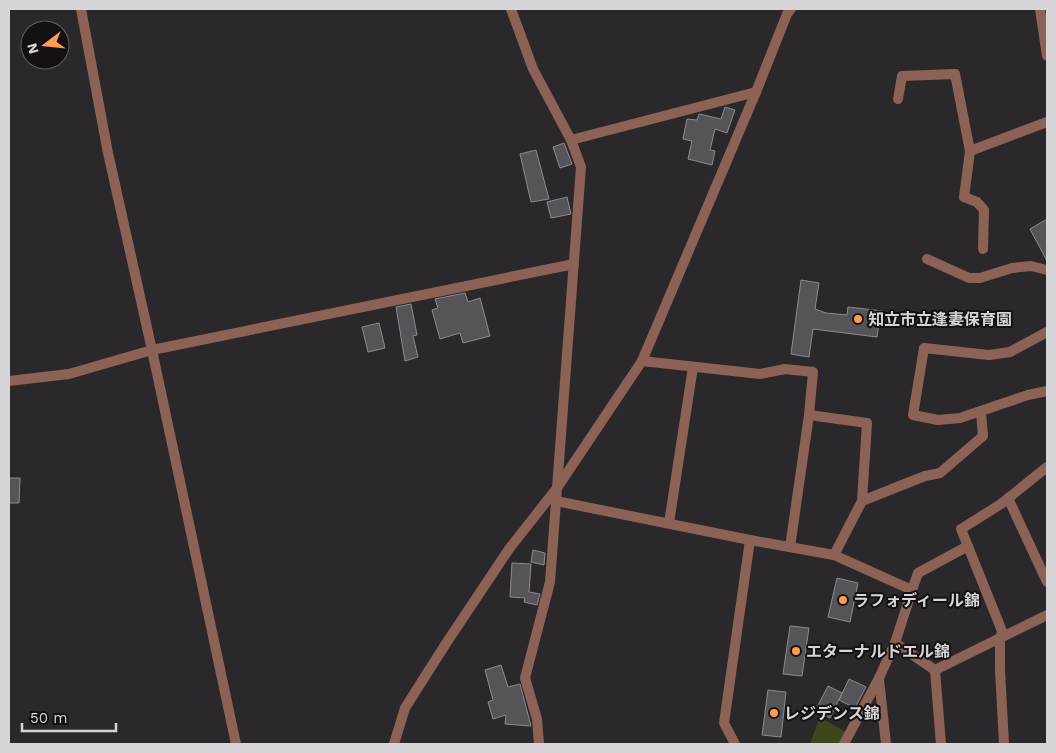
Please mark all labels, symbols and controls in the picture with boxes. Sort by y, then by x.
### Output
north arrow [20,20,70,70]
text: N [23,41,42,56]
place label: 知立市立逢妻保育園 [868,310,1012,329]
marker: 知立市立逢妻保育園 [852,313,864,325]
place label: ラフォディール錦 [853,591,980,610]
marker: ラフォディール錦 [837,594,849,606]
place label: エターナルドエル錦 [806,642,950,661]
marker: エターナルドエル錦 [790,645,802,657]
scale bar [22,700,116,732]
place label: レジデンス錦 [784,704,880,723]
marker: レジデンス錦 [768,707,780,719]
text: 50 m [30,709,67,727]

